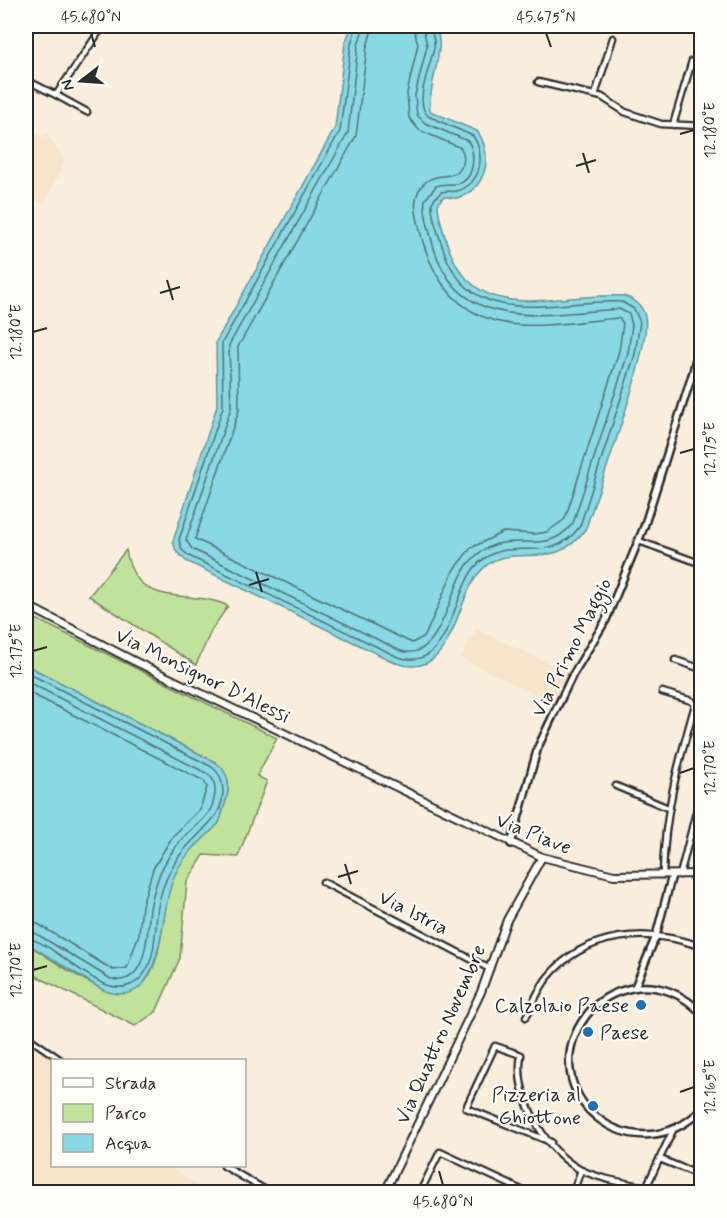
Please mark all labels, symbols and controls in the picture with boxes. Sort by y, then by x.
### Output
text: 45.680°N [61,8,121,28]
text: 45.675°N [517,8,575,28]
north arrow [51,51,111,111]
text: N [56,77,80,93]
text: 12.180°E [701,102,721,158]
text: 12.180°E [7,304,27,360]
text: 12.175°E [701,421,721,476]
street label: Via Primo Maggio [526,573,621,723]
street label: Via Monsignor D'Alessi [111,622,294,730]
text: 12.175°E [7,623,27,678]
text: 12.170°E [701,740,721,796]
street label: Via Piave [492,807,575,862]
street label: Via Istria [374,884,453,942]
street label: Via Quattro Novembre [390,941,493,1129]
text: 12.170°E [7,942,27,998]
place label: Calzolaio Paese [495,993,629,1020]
marker: Calzolaio Paese [634,998,648,1012]
place label: Paese [600,1020,649,1047]
marker: Paese [581,1025,595,1039]
legend [51,1059,246,1167]
text: 12.165°E [701,1059,721,1115]
text: Strada [105,1072,156,1096]
place label: Pizzeria al Ghiottone [492,1082,581,1132]
marker: Pizzeria al Ghiottone [586,1099,600,1113]
text: Parco [105,1102,146,1126]
text: Acqua [105,1132,151,1156]
text: 45.680°N [413,1193,473,1213]

